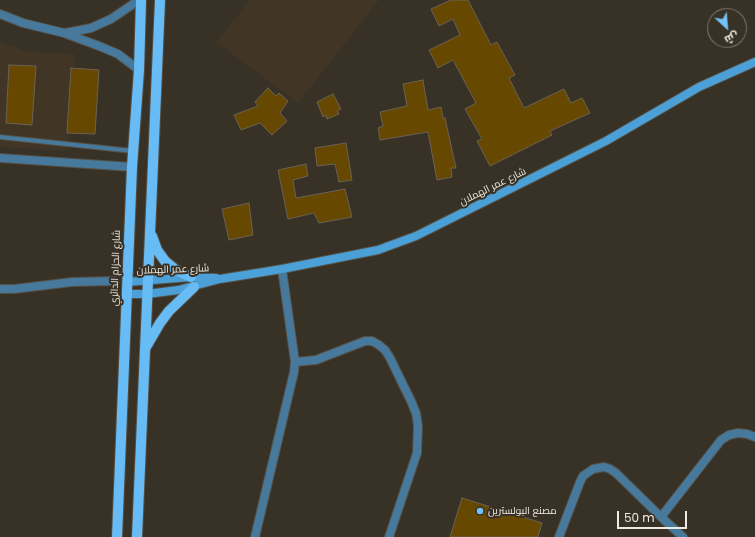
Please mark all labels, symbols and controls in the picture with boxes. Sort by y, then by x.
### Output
north arrow [707,8,747,48]
text: ش [722,28,742,48]
street label: شارع عمر الهملان [458,166,528,208]
street label: شارع الحزام الدائري [109,230,123,306]
street label: شارع عمر الهملان [137,263,209,277]
scale bar [619,503,689,529]
place label: مصنع البولسترين [488,505,557,517]
marker: مصنع البولسترين [475,506,485,516]
text: 50 m [624,509,655,526]

